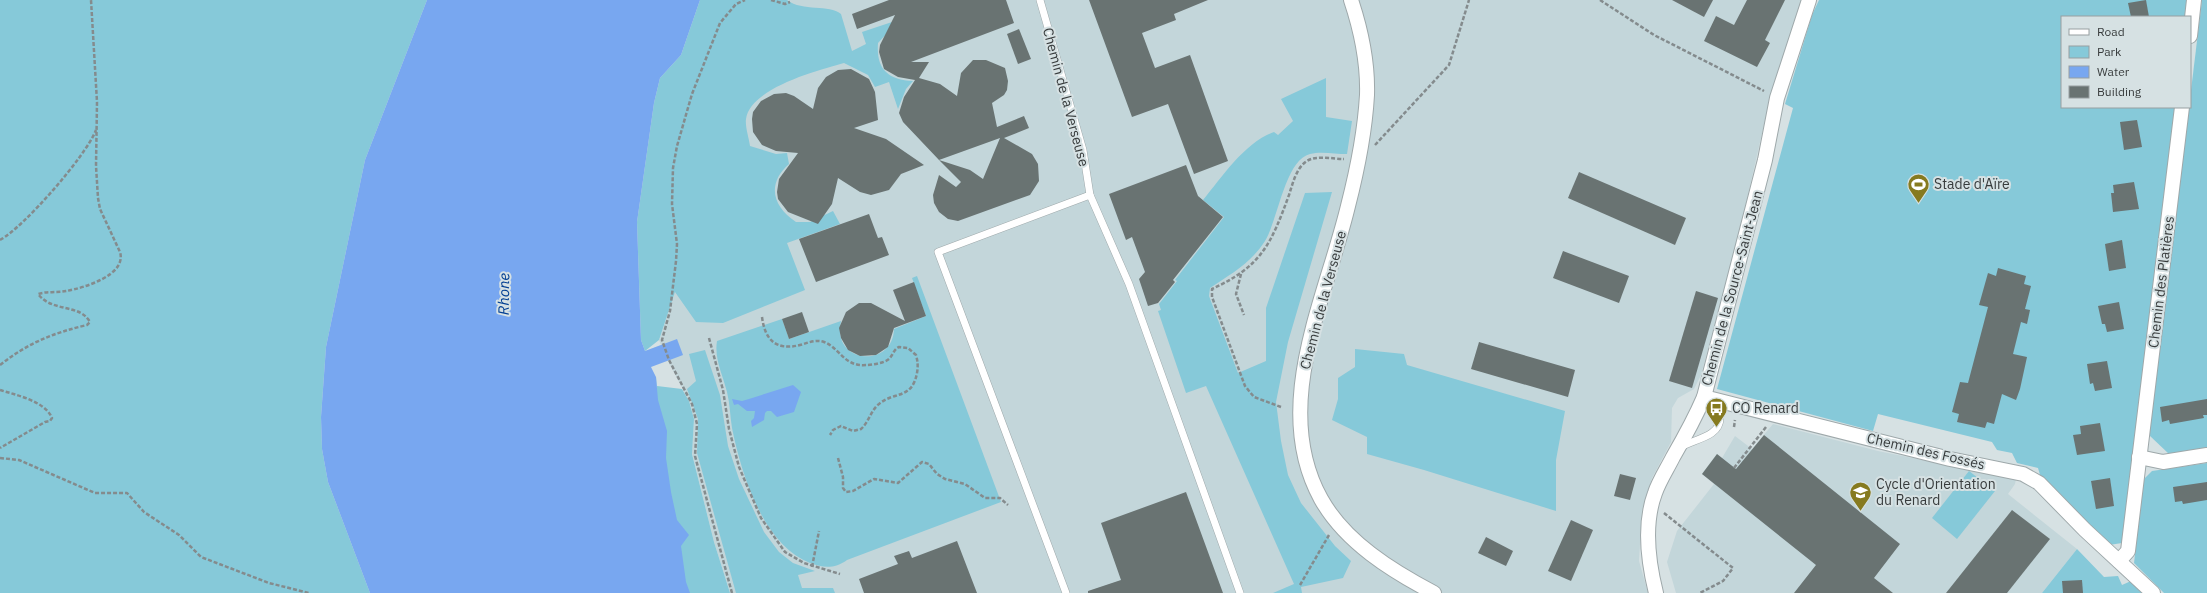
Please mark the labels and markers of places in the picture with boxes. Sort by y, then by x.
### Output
sports icon: Stade d'Aïre [1906,171,1932,204]
place label: Stade d'Aïre [1934,175,2010,193]
bus stop icon: CO Renard [1704,395,1730,428]
place label: CO Renard [1732,399,1799,417]
place label: Cycle d'Orientation du Renard [1876,475,1996,509]
school or university icon: Cycle d'Orientation du Renard [1848,479,1874,512]

